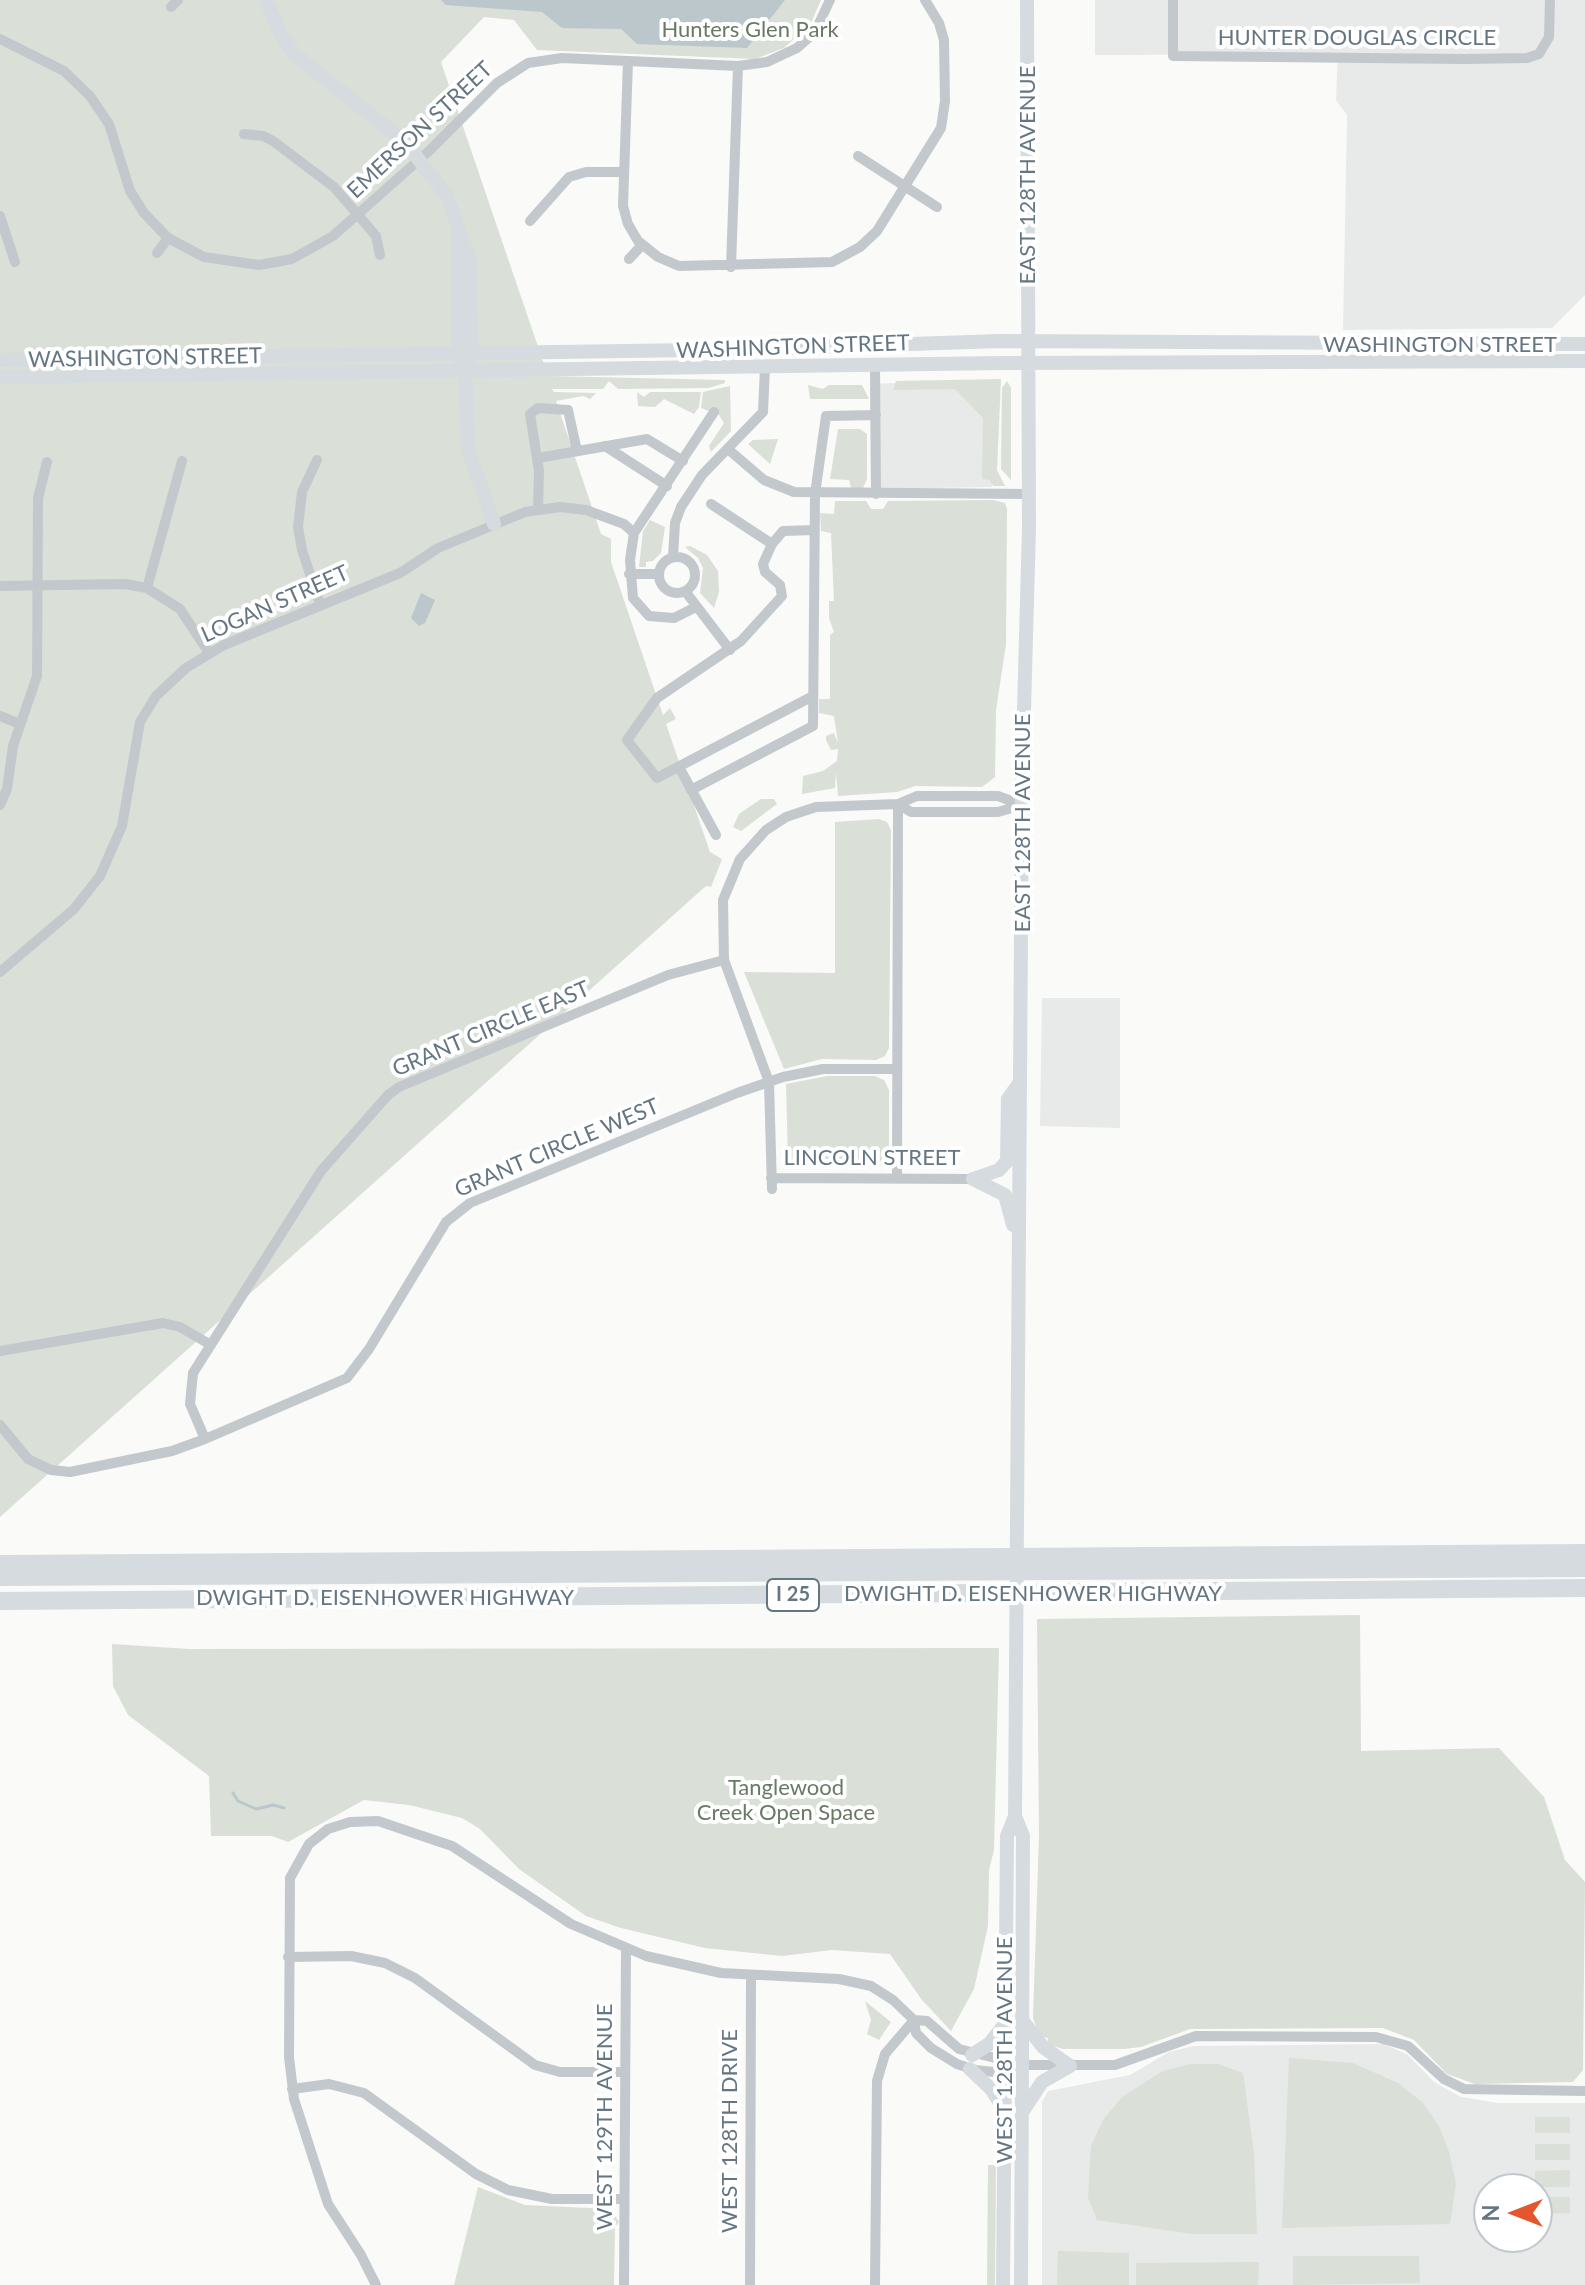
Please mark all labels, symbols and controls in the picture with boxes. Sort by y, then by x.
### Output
park label: Hunters Glen Park [661,17,839,43]
street label: HUNTER DOUGLAS CIRCLE [1218,25,1496,51]
street label: EMERSON STREET [342,56,498,204]
street label: EAST 128TH AVENUE [1015,66,1041,284]
street label: WASHINGTON STREET [676,330,910,364]
street label: WASHINGTON STREET [1323,332,1557,358]
street label: WASHINGTON STREET [28,343,262,373]
street label: LOGAN STREET [197,560,353,648]
street label: EAST 128TH AVENUE [1010,714,1036,932]
street label: GRANT CIRCLE EAST [388,976,594,1082]
street label: GRANT CIRCLE WEST [451,1093,663,1203]
street label: LINCOLN STREET [783,1145,961,1171]
road number: I 25 [767,1579,819,1611]
street label: DWIGHT D. EISENHOWER HIGHWAY [844,1581,1222,1607]
street label: DWIGHT D. EISENHOWER HIGHWAY [196,1585,574,1611]
park label: Tanglewood Creek Open Space [697,1775,875,1826]
street label: WEST 128TH AVENUE [992,1937,1018,2163]
street label: WEST 129TH AVENUE [592,2004,618,2230]
street label: WEST 128TH DRIVE [717,2029,743,2233]
north arrow [1473,2173,1553,2253]
text: N [1477,2205,1504,2221]

